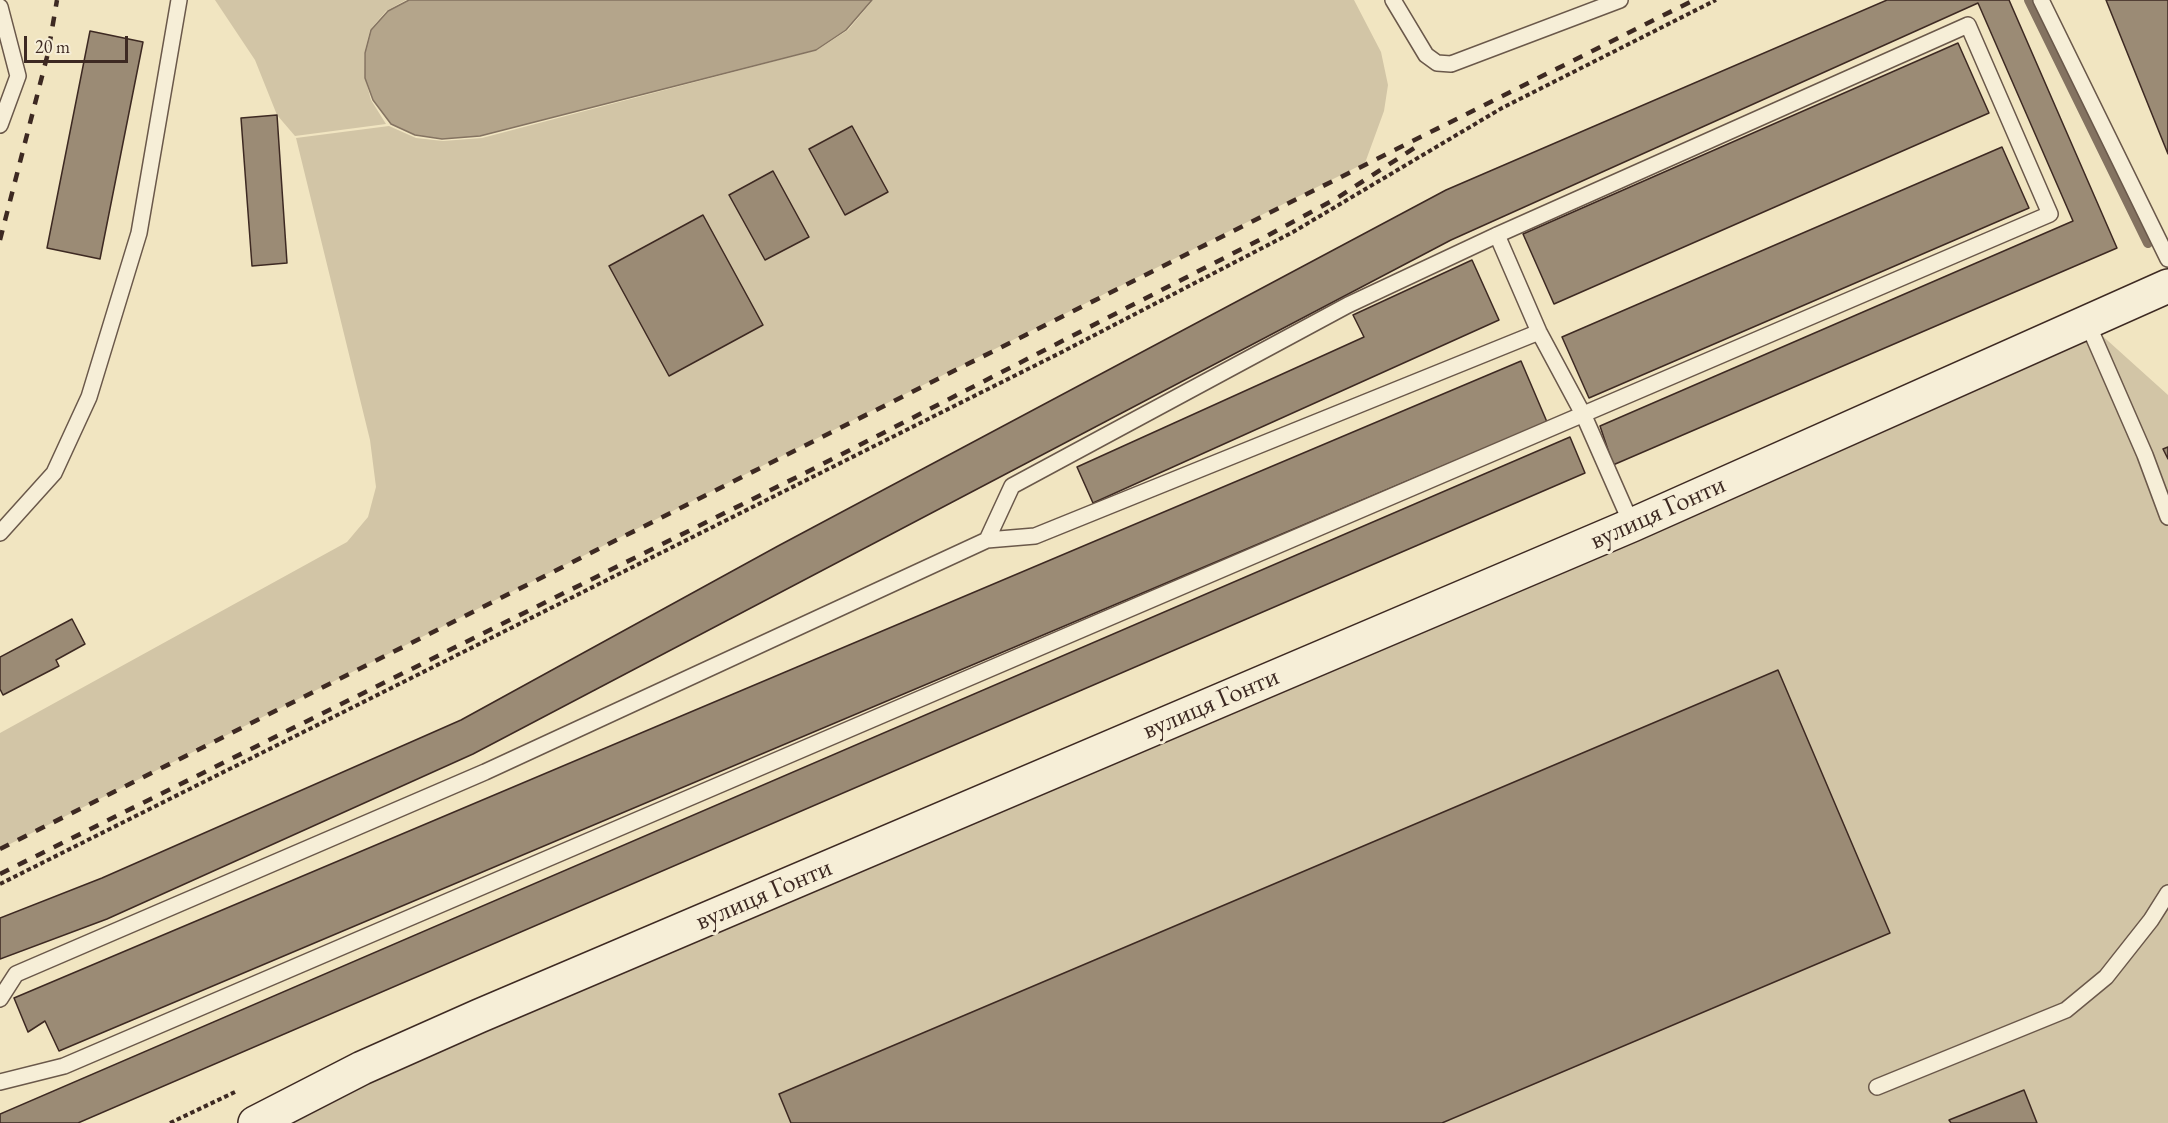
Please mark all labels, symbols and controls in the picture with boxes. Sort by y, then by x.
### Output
scale bar [27,24,130,62]
text: 20 m [35,35,70,58]
street label: вулиця Гонти [1585,469,1731,557]
street label: вулиця Гонти [1138,661,1284,747]
street label: вулиця Гонти [691,852,837,938]

